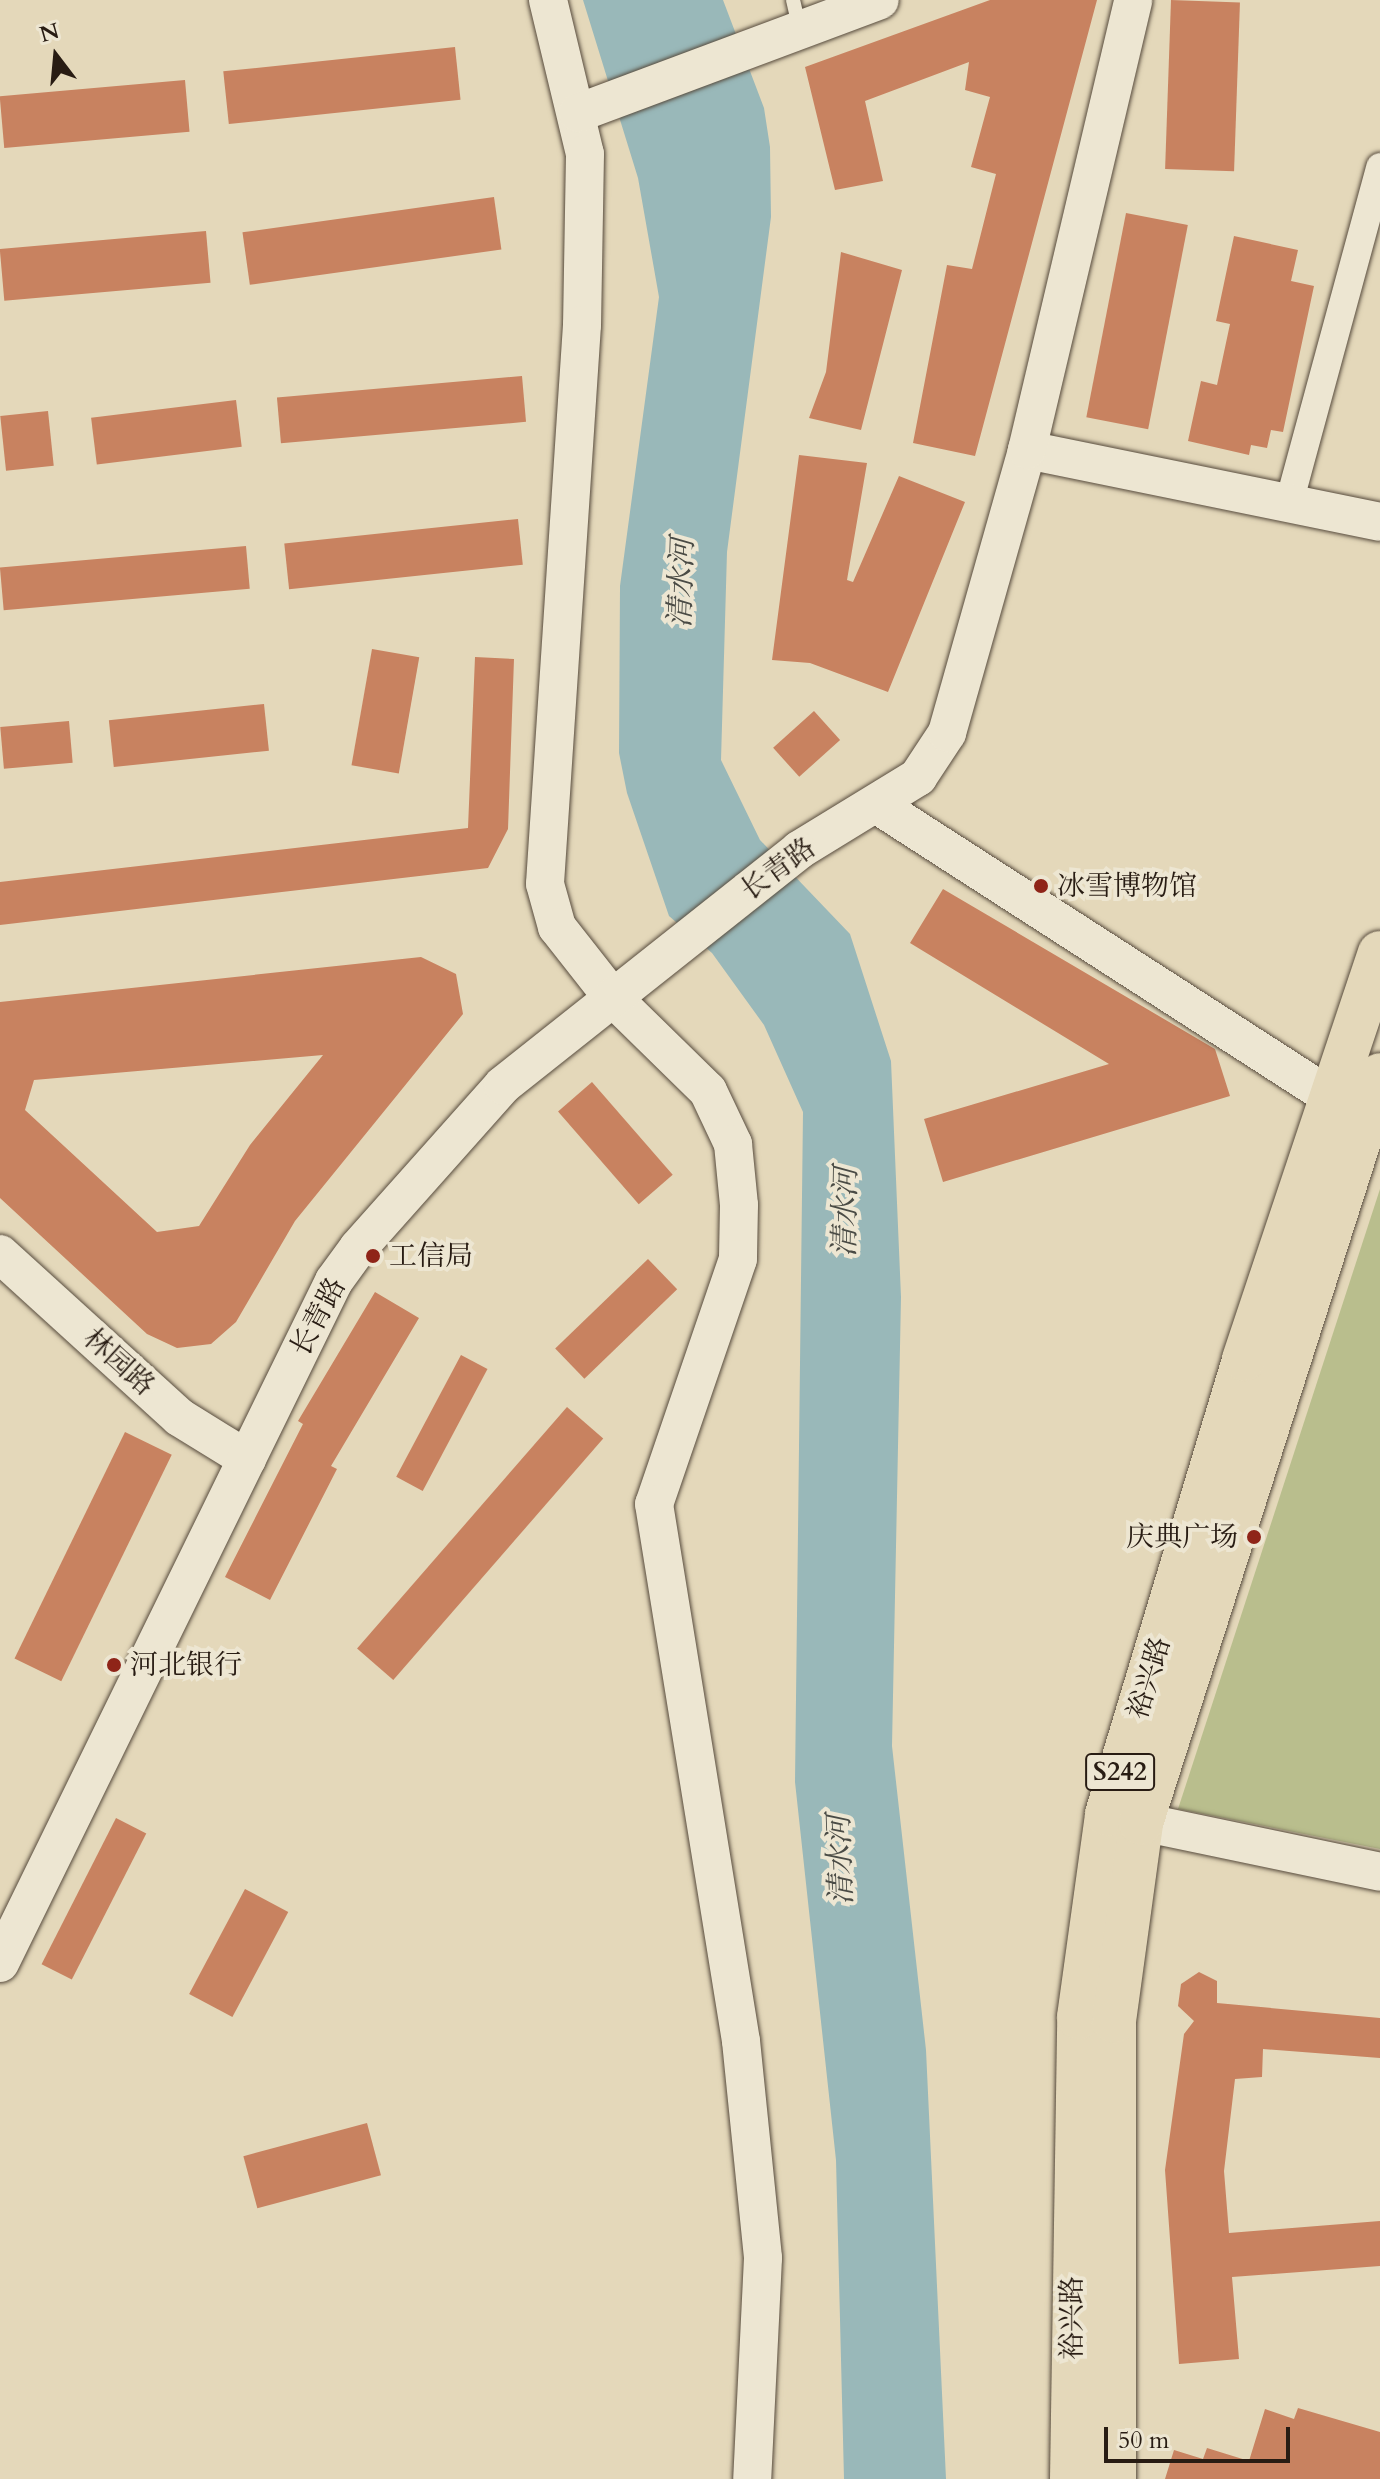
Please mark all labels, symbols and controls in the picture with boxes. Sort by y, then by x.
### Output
north arrow [16,16,96,96]
text: N [36,16,63,50]
water label: 清水河 [662,537,702,629]
street label: 长青路 [734,831,822,907]
place label: 冰雪博物馆 [1057,869,1197,903]
marker: 冰雪博物馆 [1032,877,1050,895]
water label: 清水河 [827,1167,865,1257]
place label: 工信局 [389,1239,473,1273]
marker: 工信局 [364,1247,382,1265]
street label: 长青路 [283,1272,353,1362]
street label: 林园路 [77,1321,161,1403]
place label: 庆典广场 [1126,1520,1238,1554]
marker: 庆典广场 [1245,1528,1263,1546]
street label: 裕兴路 [1121,1633,1177,1723]
place label: 河北银行 [130,1648,242,1682]
marker: 河北银行 [105,1656,123,1674]
road number: S242 [1084,1750,1156,1794]
water label: 清水河 [821,1814,861,1906]
street label: 裕兴路 [1055,2276,1089,2360]
scale bar [1108,2411,1294,2461]
text: 50 m [1118,2424,1169,2457]

